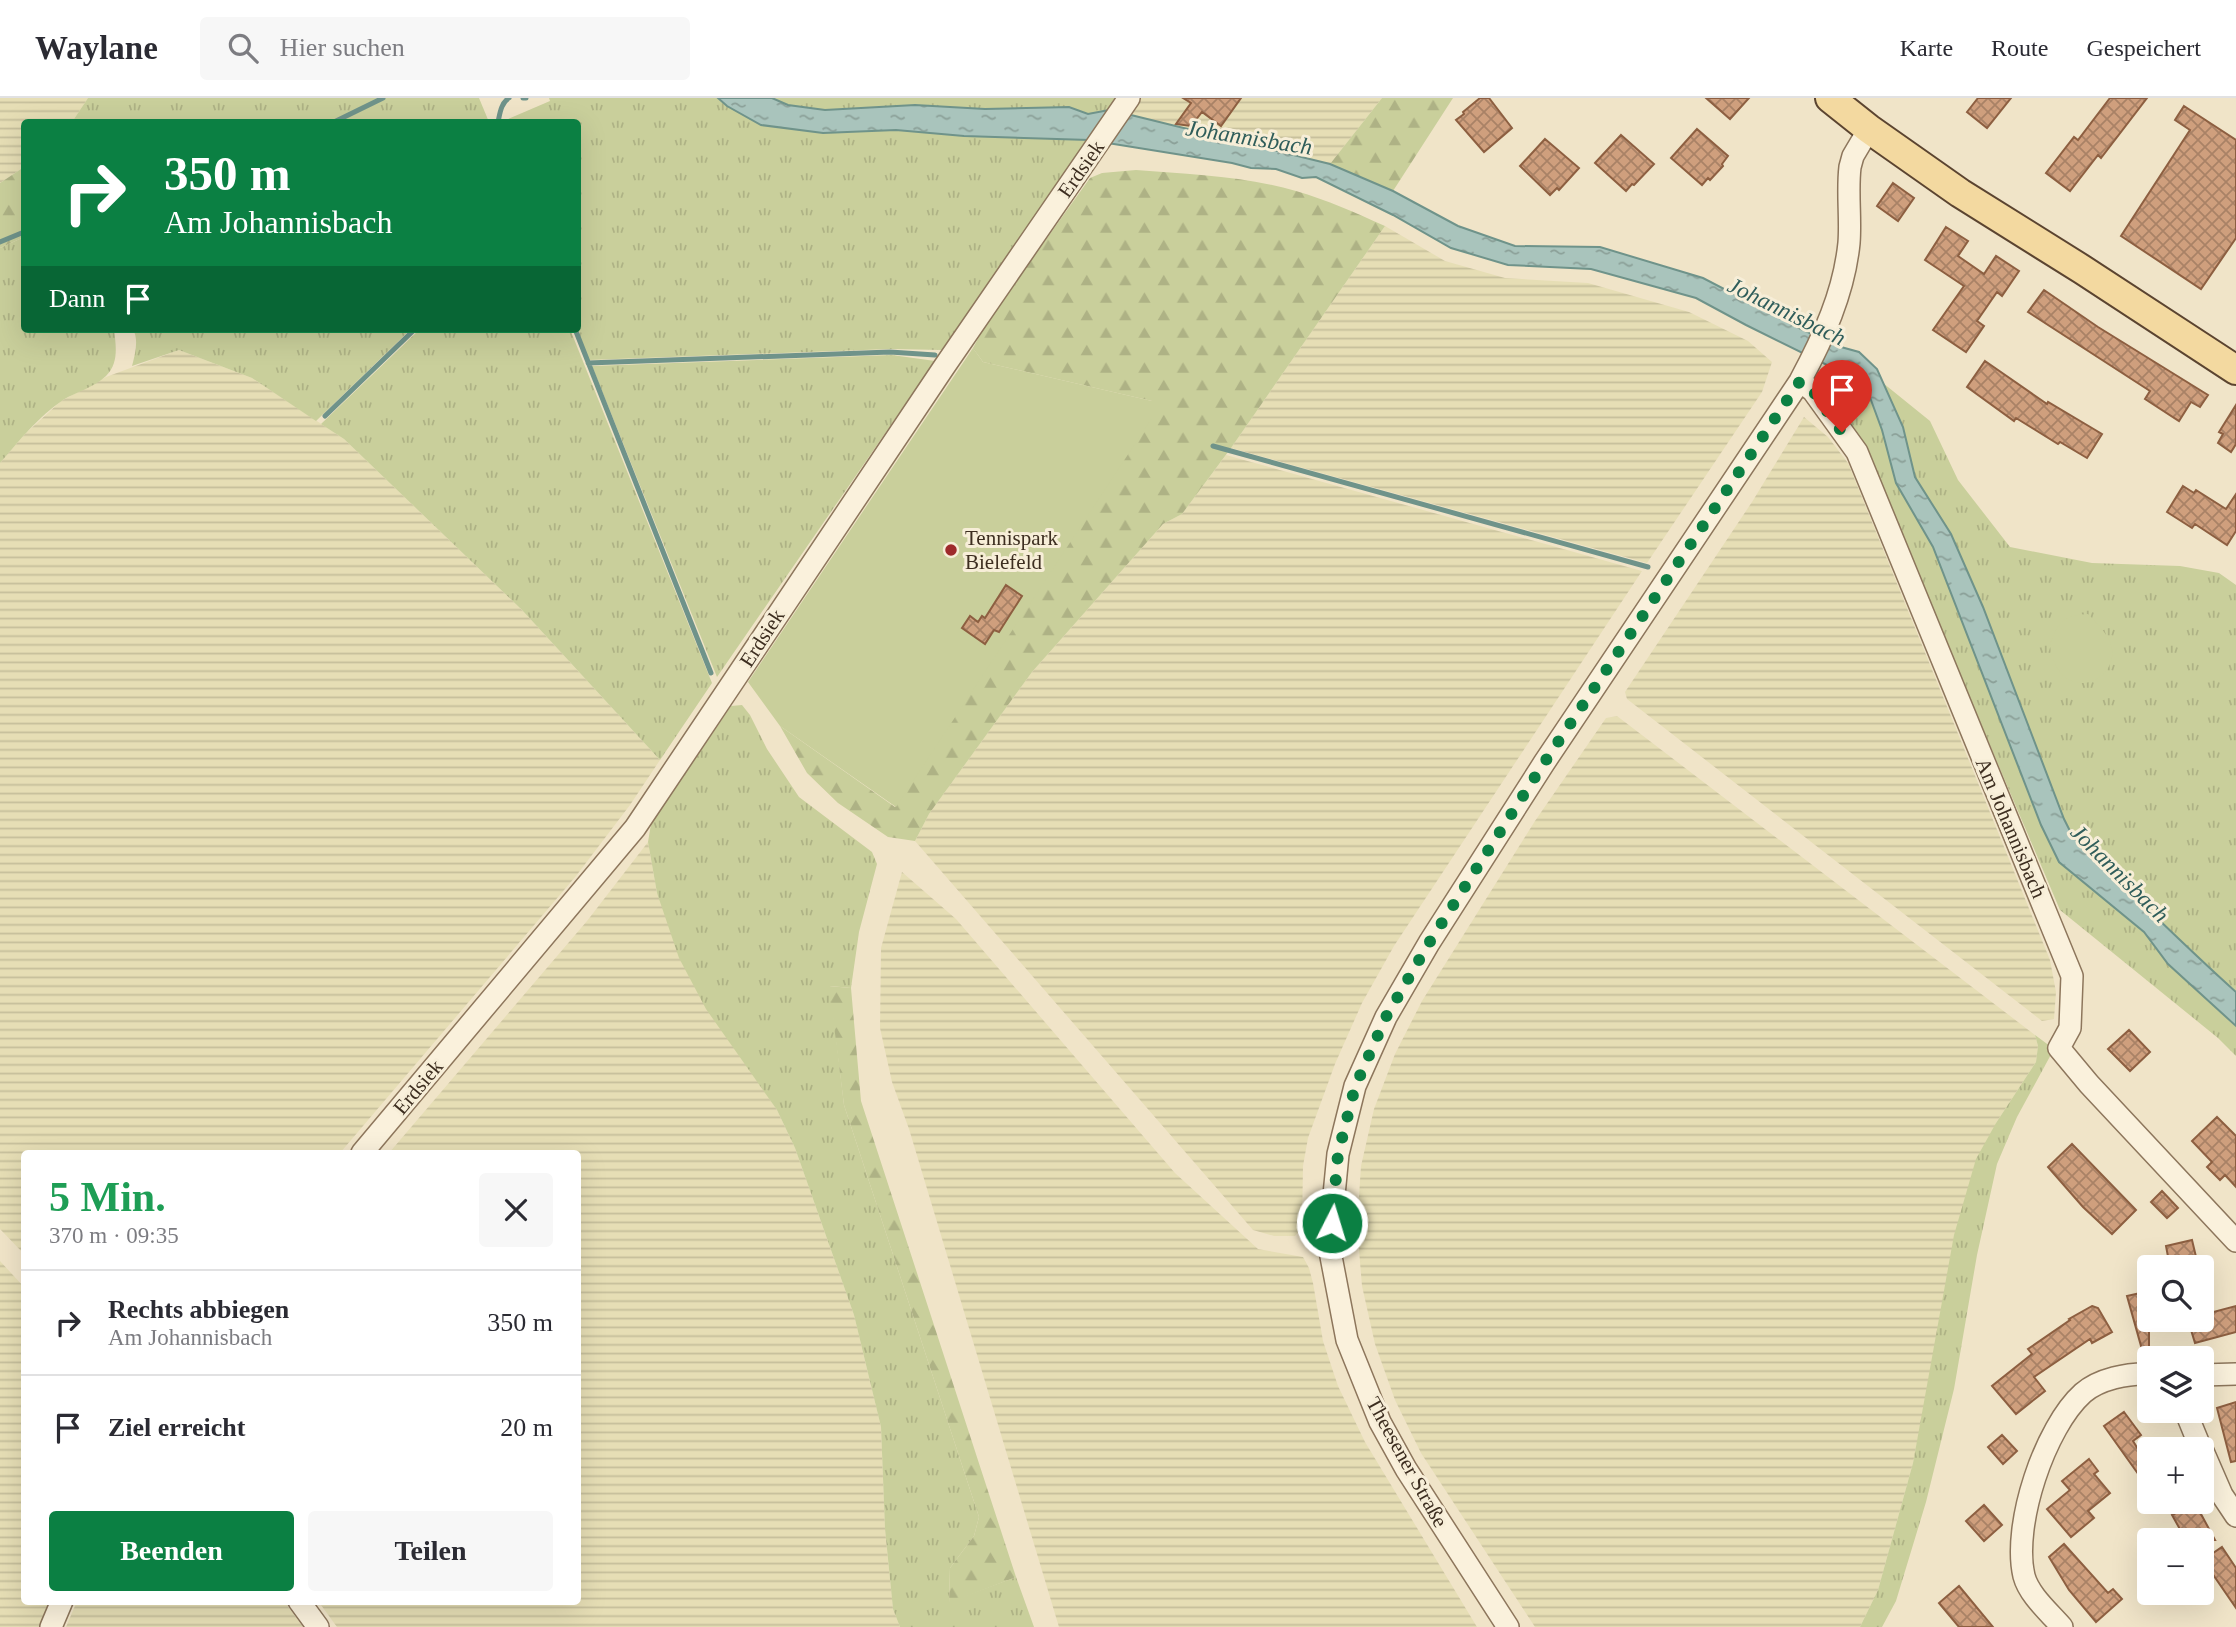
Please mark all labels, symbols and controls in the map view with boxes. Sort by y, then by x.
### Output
search box [200,17,690,80]
icon: search [224,29,262,67]
text: Waylane [35,30,158,66]
text: Hier suchen [280,33,405,62]
text: Karte [1900,35,1953,61]
text: Route [1991,35,2048,61]
text: Gespeichert [2086,35,2201,61]
water label: Johannisbach [1184,115,1314,160]
street label: Erdsiek [1053,135,1110,202]
text: 350 m [164,146,291,201]
icon: right [49,147,140,238]
text: Am Johannisbach [164,204,392,240]
water label: Johannisbach [1724,272,1850,351]
icon: arrive [119,280,157,318]
text: Dann [49,284,105,313]
pin [1812,360,1872,432]
icon: arrive [1823,371,1861,409]
place label: Tennispark Bielefeld [965,526,1059,574]
marker: Tennispark Bielefeld [943,542,959,558]
street label: Erdsiek [734,604,790,671]
street label: Am Johannisbach [1971,754,2052,902]
water label: Johannisbach [2066,819,2174,927]
street label: Erdsiek [388,1054,448,1119]
button: close [479,1173,553,1247]
text: 5 Min. [49,1174,166,1220]
position arrow [1295,1186,1369,1260]
text: 370 m · 09:35 [49,1223,179,1248]
map controls [2137,1255,2214,1605]
button: search [2137,1255,2214,1332]
text: Rechts abbiegen [108,1295,289,1324]
icon: right [49,1304,87,1342]
text: 350 m [487,1308,553,1337]
text: Am Johannisbach [108,1325,272,1350]
button: layers [2137,1346,2214,1423]
street label: Theesener Straße [1361,1393,1453,1531]
icon: arrive [49,1409,87,1447]
text: Ziel erreicht [108,1413,245,1442]
text: 20 m [500,1413,553,1442]
button: + [2137,1437,2214,1514]
button: Beenden [49,1511,294,1591]
button: Teilen [308,1511,553,1591]
button: − [2137,1528,2214,1605]

